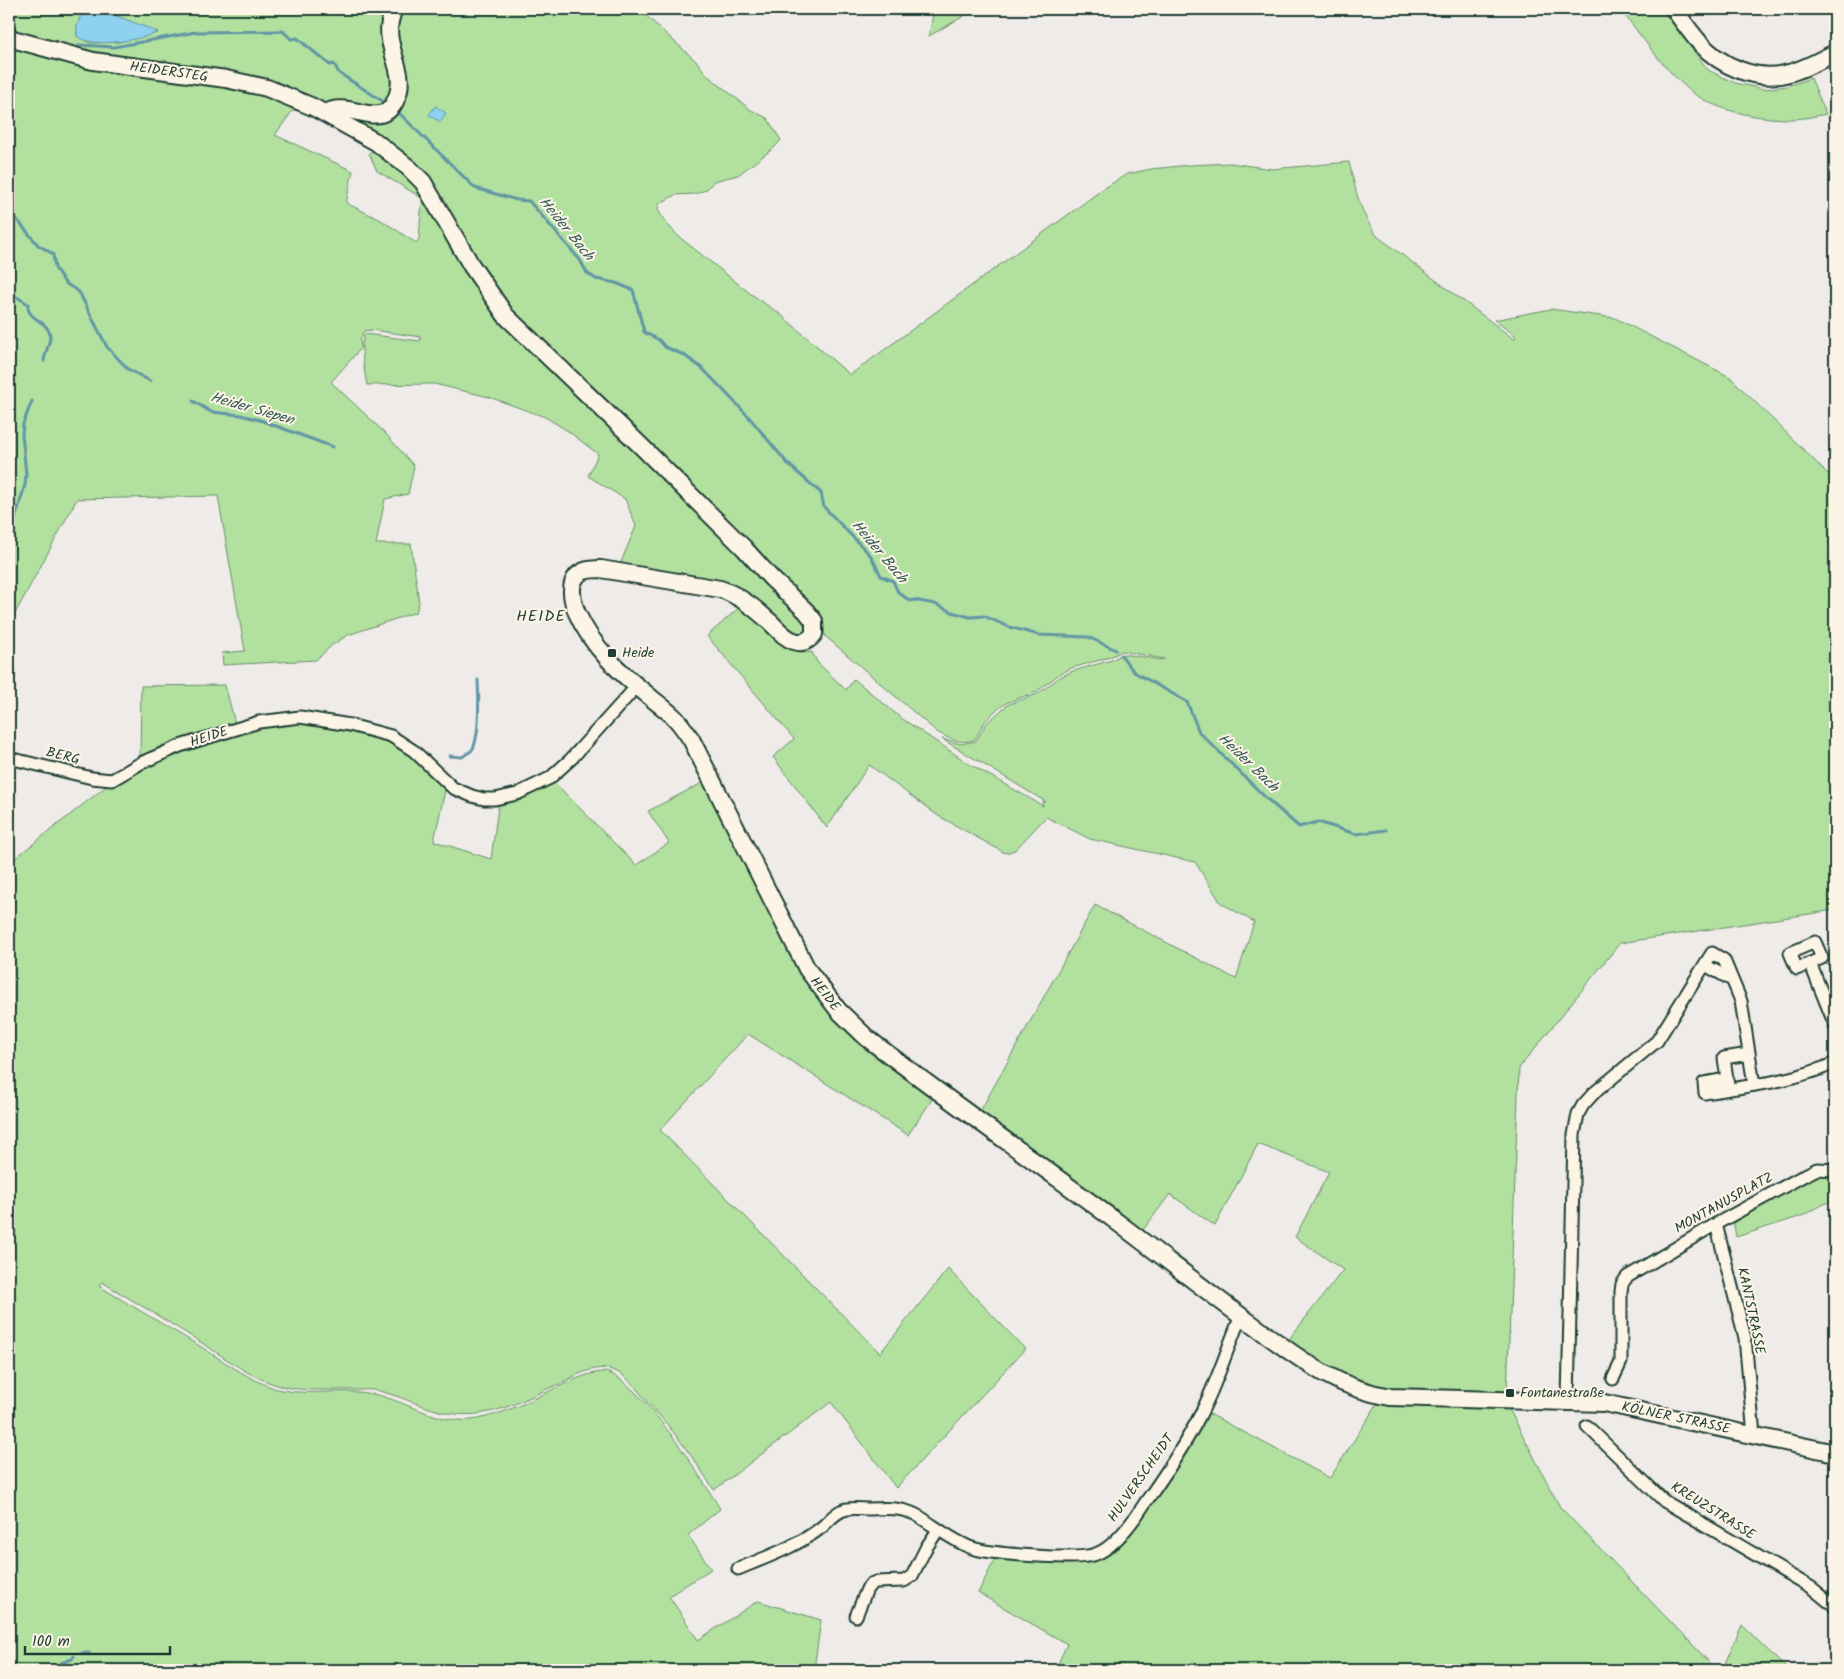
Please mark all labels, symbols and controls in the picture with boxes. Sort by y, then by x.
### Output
street label: HEIDERSTEG [128,56,210,88]
water label: Heider Bach [532,192,601,268]
water label: Heider Siepen [207,386,297,433]
water label: Heider Bach [845,515,914,591]
district label: HEIDE [516,604,566,629]
place label: Heide [622,642,655,664]
marker: Heide [606,647,618,659]
street label: HEIDE [187,720,232,754]
water label: Heider Bach [1212,728,1285,800]
street label: BERG [44,741,82,771]
street label: HEIDE [804,972,846,1017]
street label: MONTANUSPLATZ [1670,1167,1778,1239]
street label: KANTSTRASSE [1731,1265,1771,1357]
place label: Fontanestraße [1520,1382,1605,1404]
marker: Fontanestraße [1504,1387,1516,1399]
street label: KÖLNER STRASSE [1620,1396,1733,1440]
street label: HULVERSCHEIDT [1102,1428,1181,1527]
street label: KREUZSTRASSE [1666,1476,1760,1546]
scale bar [25,1624,170,1656]
text: 100 m [32,1630,70,1654]

